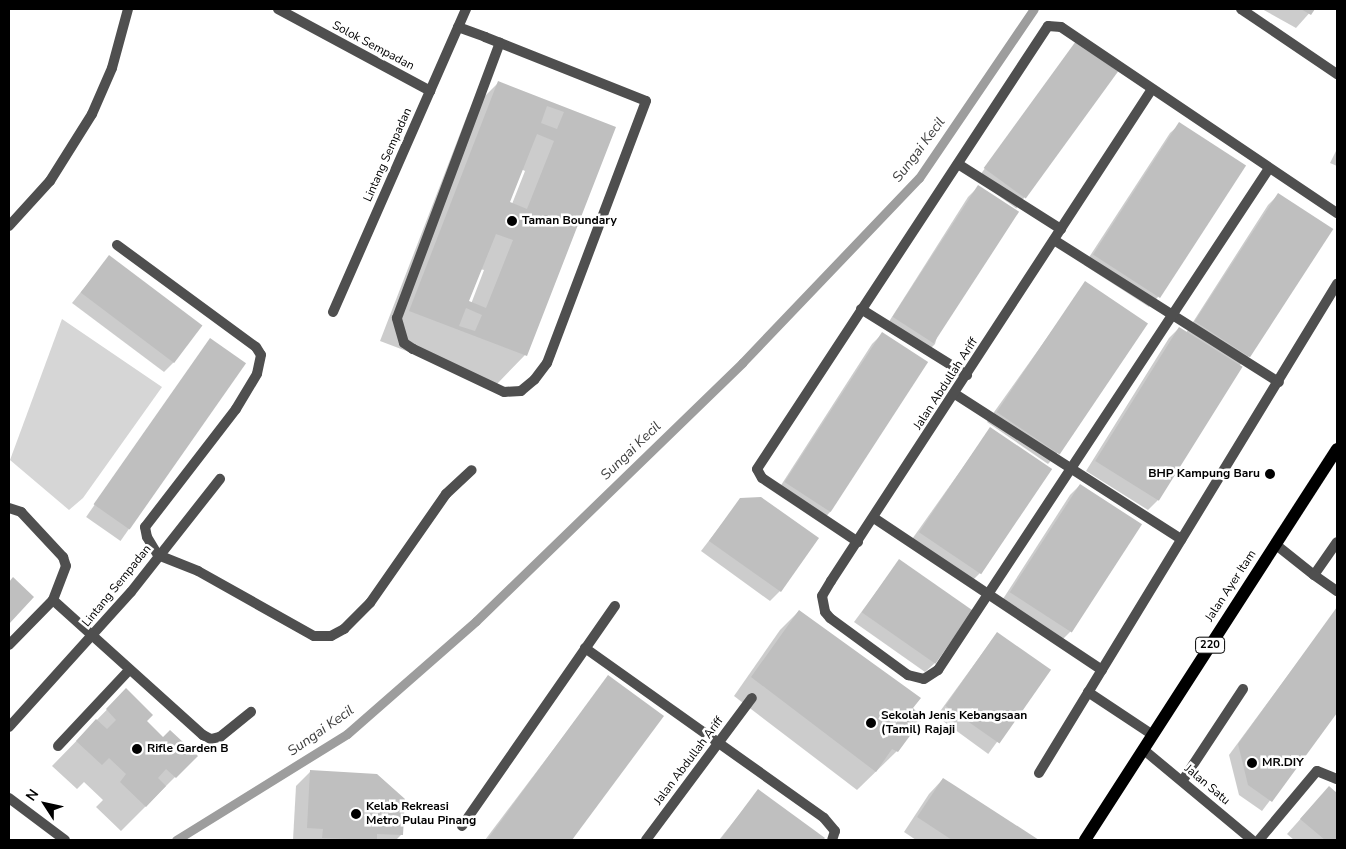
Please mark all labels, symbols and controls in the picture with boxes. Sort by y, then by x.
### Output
street label: Solok Sempadan [330,18,416,74]
street label: Lintang Sempadan [361,106,415,204]
water label: Sungai Kecil [889,114,949,186]
place label: Taman Boundary [522,214,617,228]
marker: Taman Boundary [506,215,518,227]
street label: Jalan Abdullah Ariff [911,335,981,433]
water label: Sungai Kecil [598,418,664,484]
place label: BHP Kampung Baru [1148,467,1260,481]
marker: BHP Kampung Baru [1264,468,1276,480]
street label: Lintang Sempadan [80,542,154,630]
street label: Jalan Ayer Itam [1203,548,1259,624]
road number: 220 [1195,636,1225,654]
water label: Sungai Kecil [285,702,357,760]
place label: Sekolah Jenis Kebangsaan (Tamil) Rajaji [881,709,1027,737]
street label: Jalan Abdullah Ariff [651,714,727,808]
marker: Sekolah Jenis Kebangsaan (Tamil) Rajaji [865,717,877,729]
place label: Rifle Garden B [147,742,228,756]
marker: Rifle Garden B [131,743,143,755]
place label: MR.DIY [1262,756,1304,770]
marker: MR.DIY [1246,757,1258,769]
street label: Jalan Satu [1181,762,1233,808]
north arrow [20,779,70,829]
text: N [22,785,43,805]
place label: Kelab Rekreasi Metro Pulau Pinang [366,800,476,828]
marker: Kelab Rekreasi Metro Pulau Pinang [350,808,362,820]

